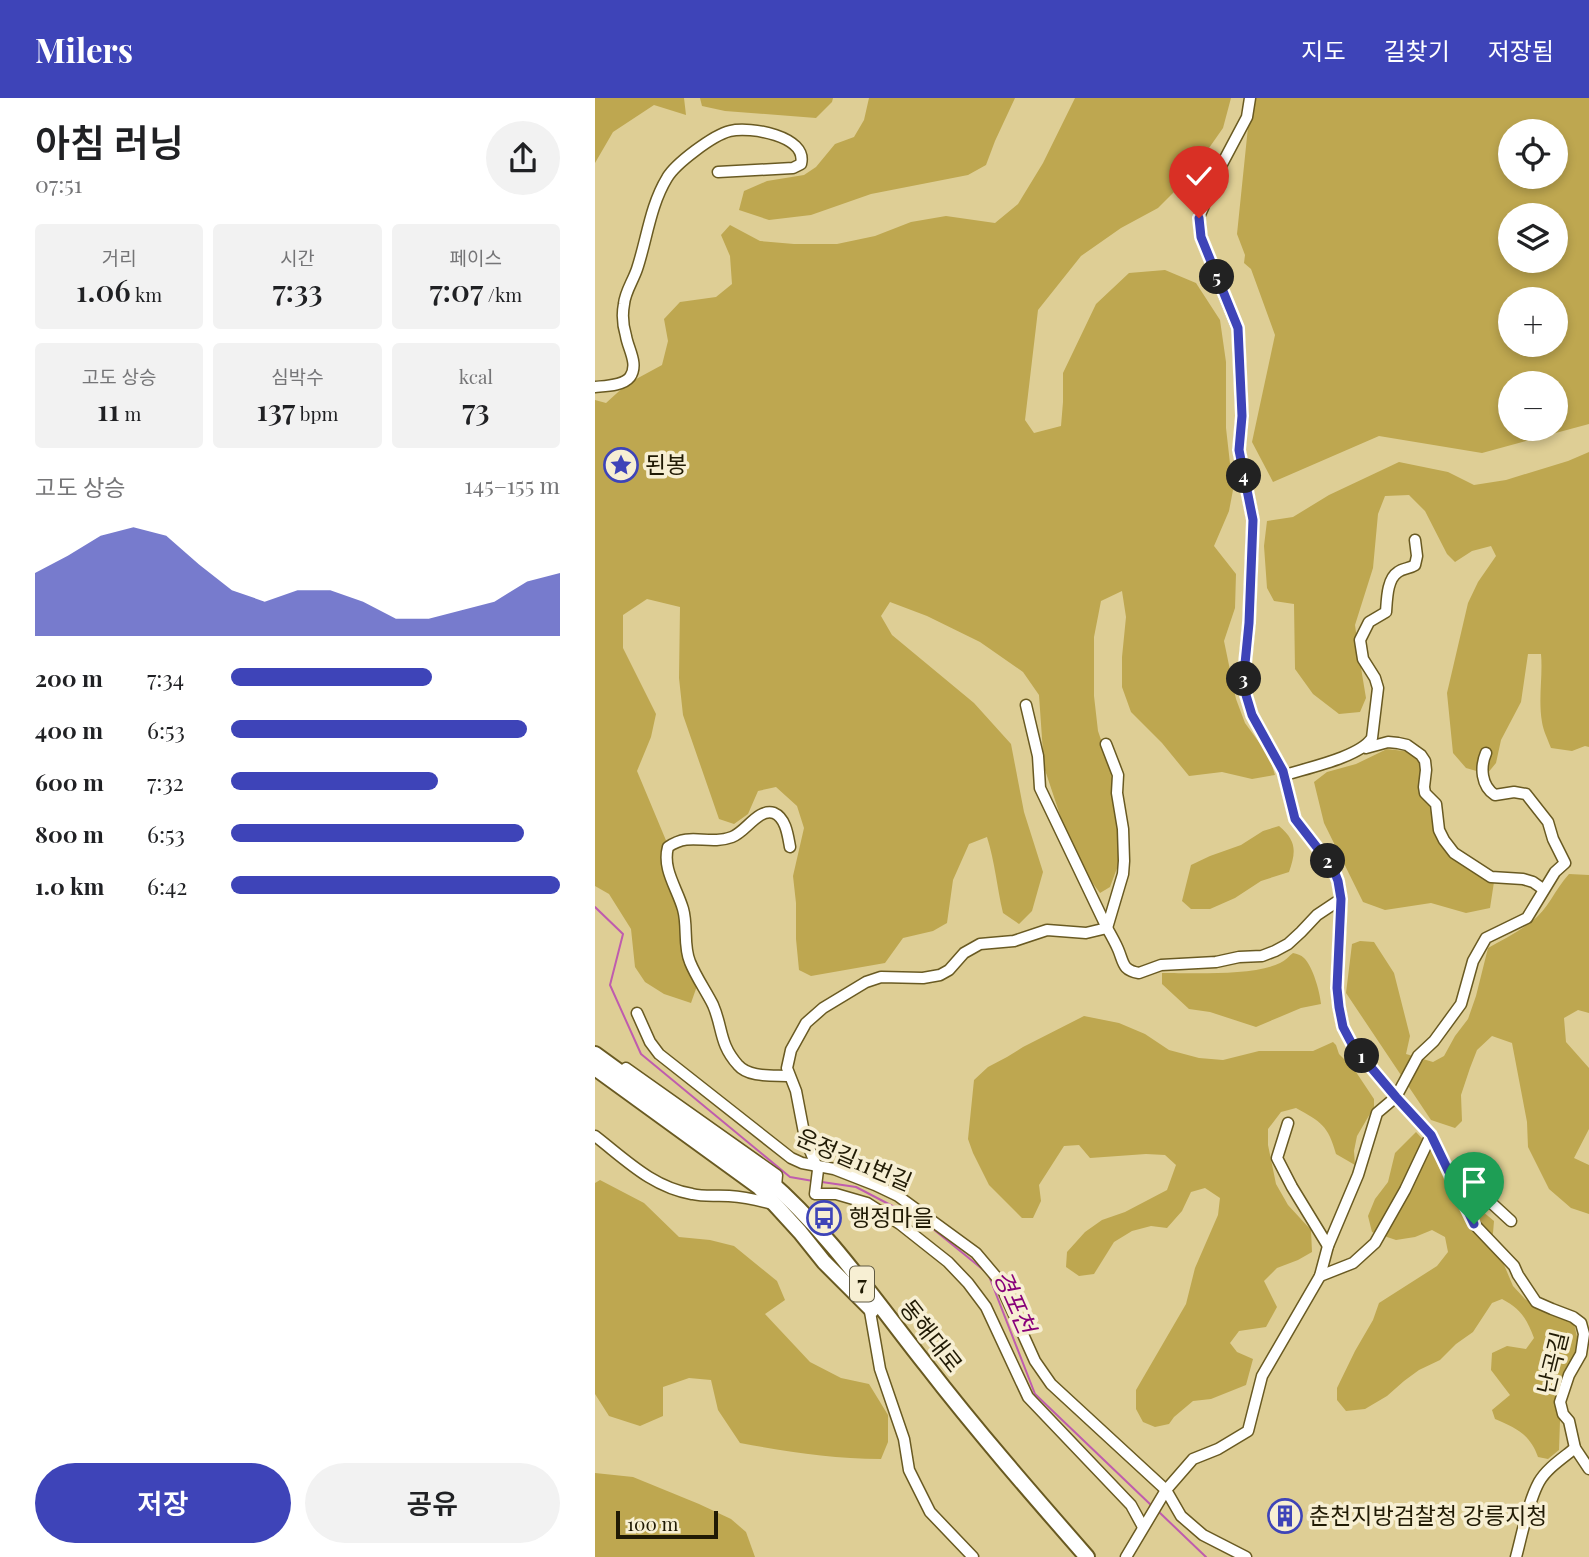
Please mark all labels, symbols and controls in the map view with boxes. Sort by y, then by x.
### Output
text: Milers [35,27,133,71]
text: 지도 [1301,34,1346,66]
text: 길찾기 [1384,34,1450,66]
text: 저장됨 [1488,34,1554,66]
text: 아침 러닝 [35,116,184,167]
map controls [1498,119,1568,441]
button: locate [1498,119,1568,189]
button: share [486,121,560,195]
pin [1169,146,1229,218]
icon: check [1180,157,1218,195]
text: 07:51 [35,168,82,199]
button: layers [1498,203,1568,273]
text: 거리 [102,244,137,270]
text: 시간 [280,244,315,270]
text: 페이스 [450,244,502,270]
pin: 5 [1199,260,1235,294]
text: 5 [1212,263,1221,289]
text: 1.06 [76,270,131,310]
text: 7:33 [272,270,323,310]
text: 7:07 [429,270,483,310]
text: km [131,281,162,307]
text: /km [483,281,522,307]
button: + [1498,287,1568,357]
text: 고도 상승 [82,363,156,389]
text: 심박수 [271,363,324,389]
text: kcal [459,363,493,389]
button: − [1498,371,1568,441]
text: 11 [97,389,120,429]
text: 137 [257,389,295,429]
text: 73 [462,389,490,429]
text: m [120,400,141,426]
text: bpm [295,400,338,426]
place icon: 된봉 [602,446,640,484]
place label: 된봉 [645,448,687,479]
pin: 4 [1227,458,1261,494]
text: 4 [1238,462,1249,488]
text: 145–155 m [464,469,560,500]
text: 고도 상승 [35,471,125,502]
text: 200 m [35,662,103,693]
text: 7:34 [147,662,184,693]
pin: 3 [1227,662,1261,696]
text: 3 [1239,665,1248,691]
text: 400 m [35,714,103,745]
text: 6:53 [147,714,185,745]
text: 600 m [35,766,104,797]
text: 7:32 [147,766,184,797]
text: 800 m [35,818,104,849]
text: 6:53 [147,818,185,849]
pin: 2 [1311,844,1345,878]
text: 2 [1323,847,1332,873]
text: 1.0 km [35,870,104,901]
text: 6:42 [147,870,187,901]
pin: 1 [1345,1038,1379,1074]
text: 1 [1358,1042,1365,1068]
street label: 운정길11번길 [792,1120,917,1197]
pin [1444,1152,1504,1224]
icon: arrive [1455,1163,1493,1201]
bus stop icon: 행정마을 [805,1199,843,1237]
place label: 행정마을 [849,1201,934,1232]
water label: 경포천 [988,1264,1045,1341]
road number: 7 [850,1266,874,1302]
street label: 동해대로 [894,1292,970,1378]
street label: 난곡길 [1529,1328,1574,1397]
button: 저장 [35,1463,291,1543]
button: 공유 [305,1463,560,1543]
building icon: 춘천지방검찰청 강릉지청 [1266,1497,1304,1535]
place label: 춘천지방검찰청 강릉지청 [1309,1499,1548,1530]
scale bar [616,1508,717,1540]
text: 100 m [627,1510,678,1536]

